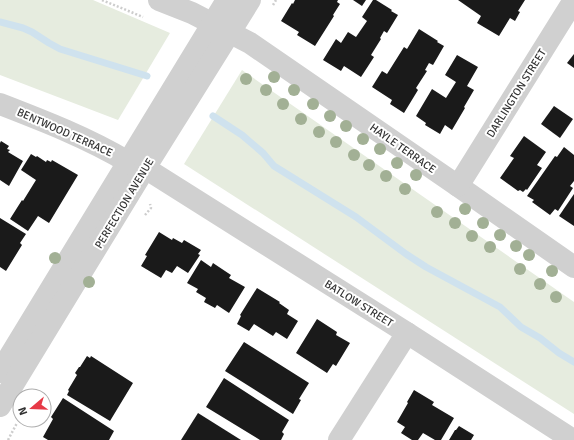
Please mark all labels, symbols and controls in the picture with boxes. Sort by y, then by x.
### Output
street label: DARLINGTON STREET [484,46,549,140]
street label: BENTWOOD TERRACE [15,105,115,159]
street label: HAYLE TERRACE [367,121,438,176]
street label: PERFECTION AVENUE [92,156,157,251]
street label: BATLOW STREET [322,277,396,330]
north arrow [12,388,52,428]
text: N [16,405,30,417]

